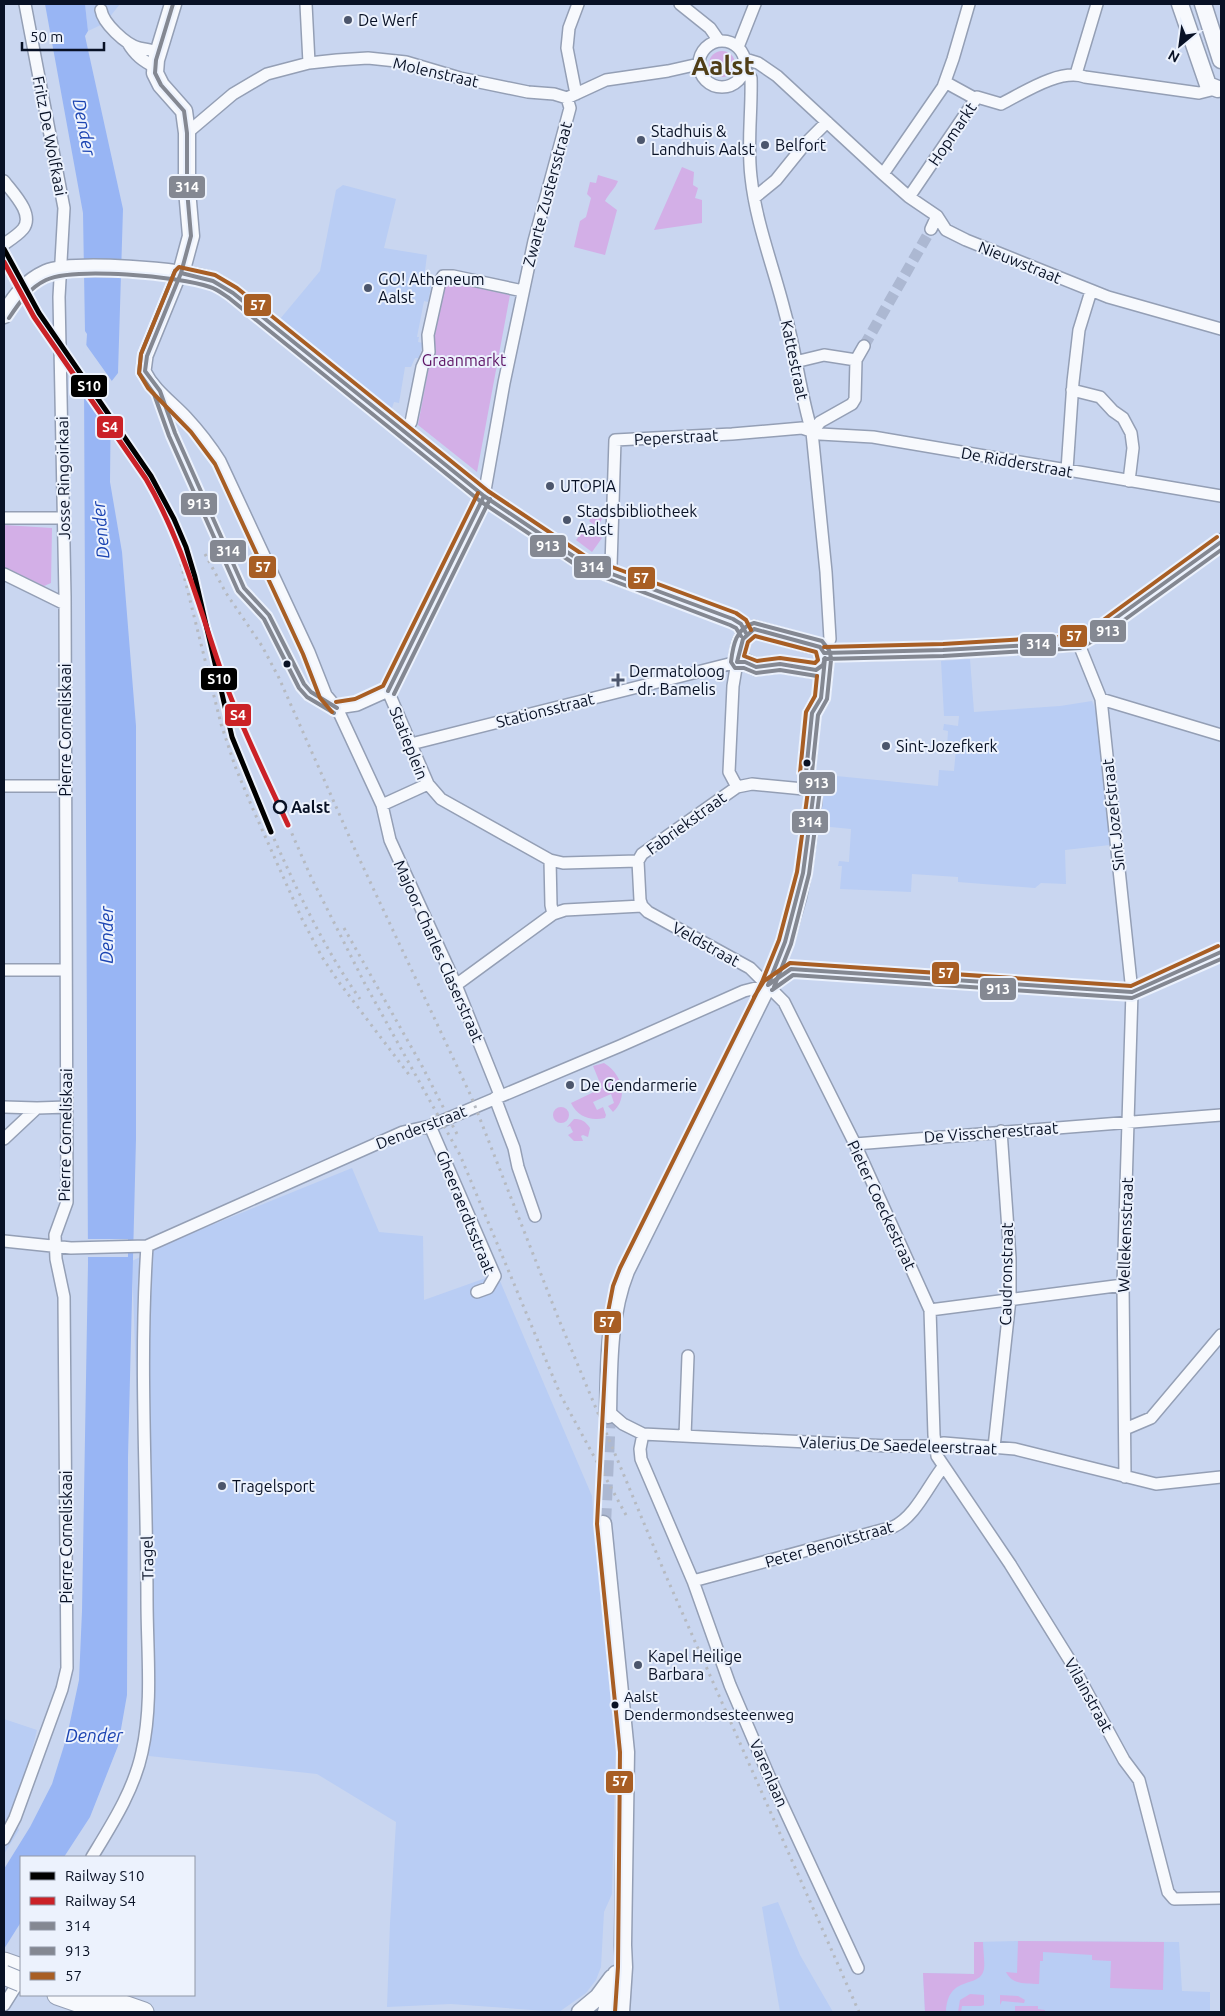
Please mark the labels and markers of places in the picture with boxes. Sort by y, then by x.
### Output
place label: De Werf [358,11,418,29]
marker: De Werf [342,14,354,26]
place label: Stadhuis & Landhuis Aalst [651,122,755,158]
marker: Stadhuis & Landhuis Aalst [635,134,647,146]
place label: Belfort [775,136,827,154]
marker: Belfort [759,139,771,151]
place label: GO! Atheneum Aalst [378,270,485,306]
marker: GO! Atheneum Aalst [362,282,374,294]
place label: UTOPIA [560,477,617,495]
marker: UTOPIA [544,480,556,492]
place label: Stadsbibliotheek Aalst [577,502,697,538]
marker: Stadsbibliotheek Aalst [561,514,573,526]
unlabelled marker [282,659,292,669]
place label: Dermatoloog - dr. Bamelis [629,662,725,698]
marker: Dermatoloog - dr. Bamelis [611,673,625,687]
place label: Sint-Jozefkerk [896,737,998,755]
marker: Sint-Jozefkerk [880,740,892,752]
unlabelled marker [802,758,812,768]
place label: Aalst [291,798,330,816]
marker: Aalst [273,800,287,814]
place label: De Gendarmerie [580,1076,697,1094]
marker: De Gendarmerie [564,1079,576,1091]
place label: Tragelsport [232,1477,316,1495]
marker: Tragelsport [216,1480,228,1492]
place label: Kapel Heilige Barbara [648,1647,742,1683]
marker: Kapel Heilige Barbara [632,1659,644,1671]
place label: Aalst Dendermondsesteenweg [624,1688,794,1723]
marker: Aalst Dendermondsesteenweg [610,1700,620,1710]

